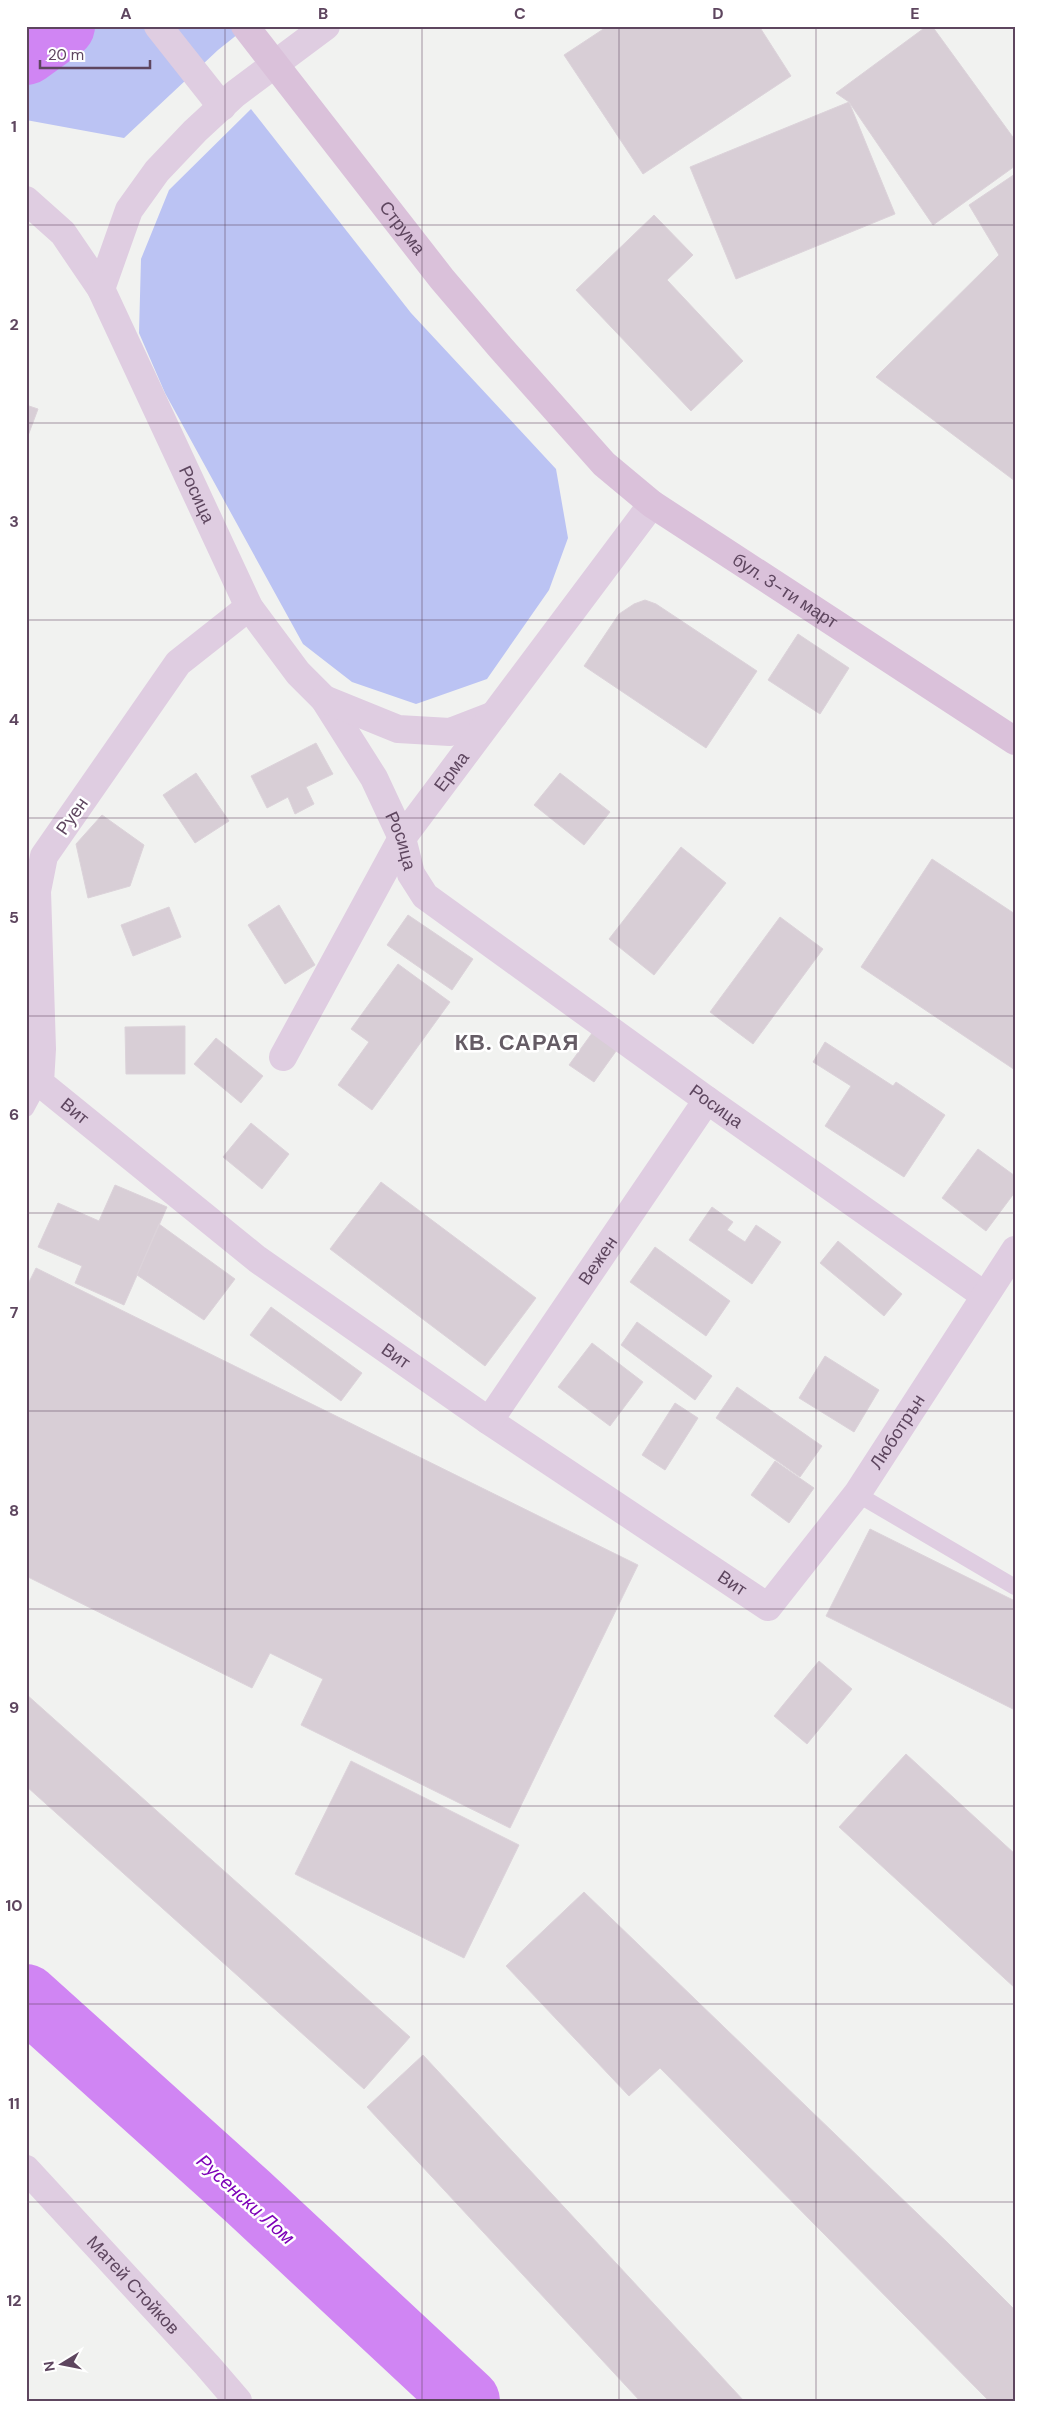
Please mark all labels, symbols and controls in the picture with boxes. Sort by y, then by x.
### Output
text: A [120,3,132,24]
text: B [318,3,328,24]
text: C [514,3,526,24]
text: D [712,3,724,24]
text: E [910,3,920,24]
scale bar [40,38,150,70]
text: 20 m [48,45,84,65]
text: 1 [11,116,17,137]
street label: Струма [374,196,431,261]
text: 2 [9,314,19,335]
street label: Росица [173,462,221,528]
text: 3 [9,511,19,532]
street label: бул. 3-ти март [728,548,842,634]
text: 4 [9,709,19,730]
street label: Ерма [429,746,475,797]
street label: Руен [50,792,94,840]
street label: Росица [379,808,422,874]
text: 5 [9,907,19,928]
district label: КВ. САРАЯ [455,1028,579,1057]
street label: Росица [684,1079,749,1134]
street label: Вит [55,1092,94,1130]
text: 6 [9,1104,19,1125]
street label: Вежен [573,1231,623,1290]
text: 7 [10,1302,19,1323]
street label: Вит [377,1337,415,1374]
street label: Люботрън [864,1390,930,1474]
text: 8 [9,1500,19,1521]
street label: Вит [713,1565,752,1602]
text: 9 [9,1697,19,1718]
text: 10 [5,1895,23,1916]
text: 11 [8,2093,20,2114]
water label: Русенски Лом [191,2149,300,2250]
street label: Матей Стойков [81,2230,185,2340]
text: 12 [6,2290,22,2311]
north arrow [38,2340,88,2390]
text: N [39,2360,59,2373]

